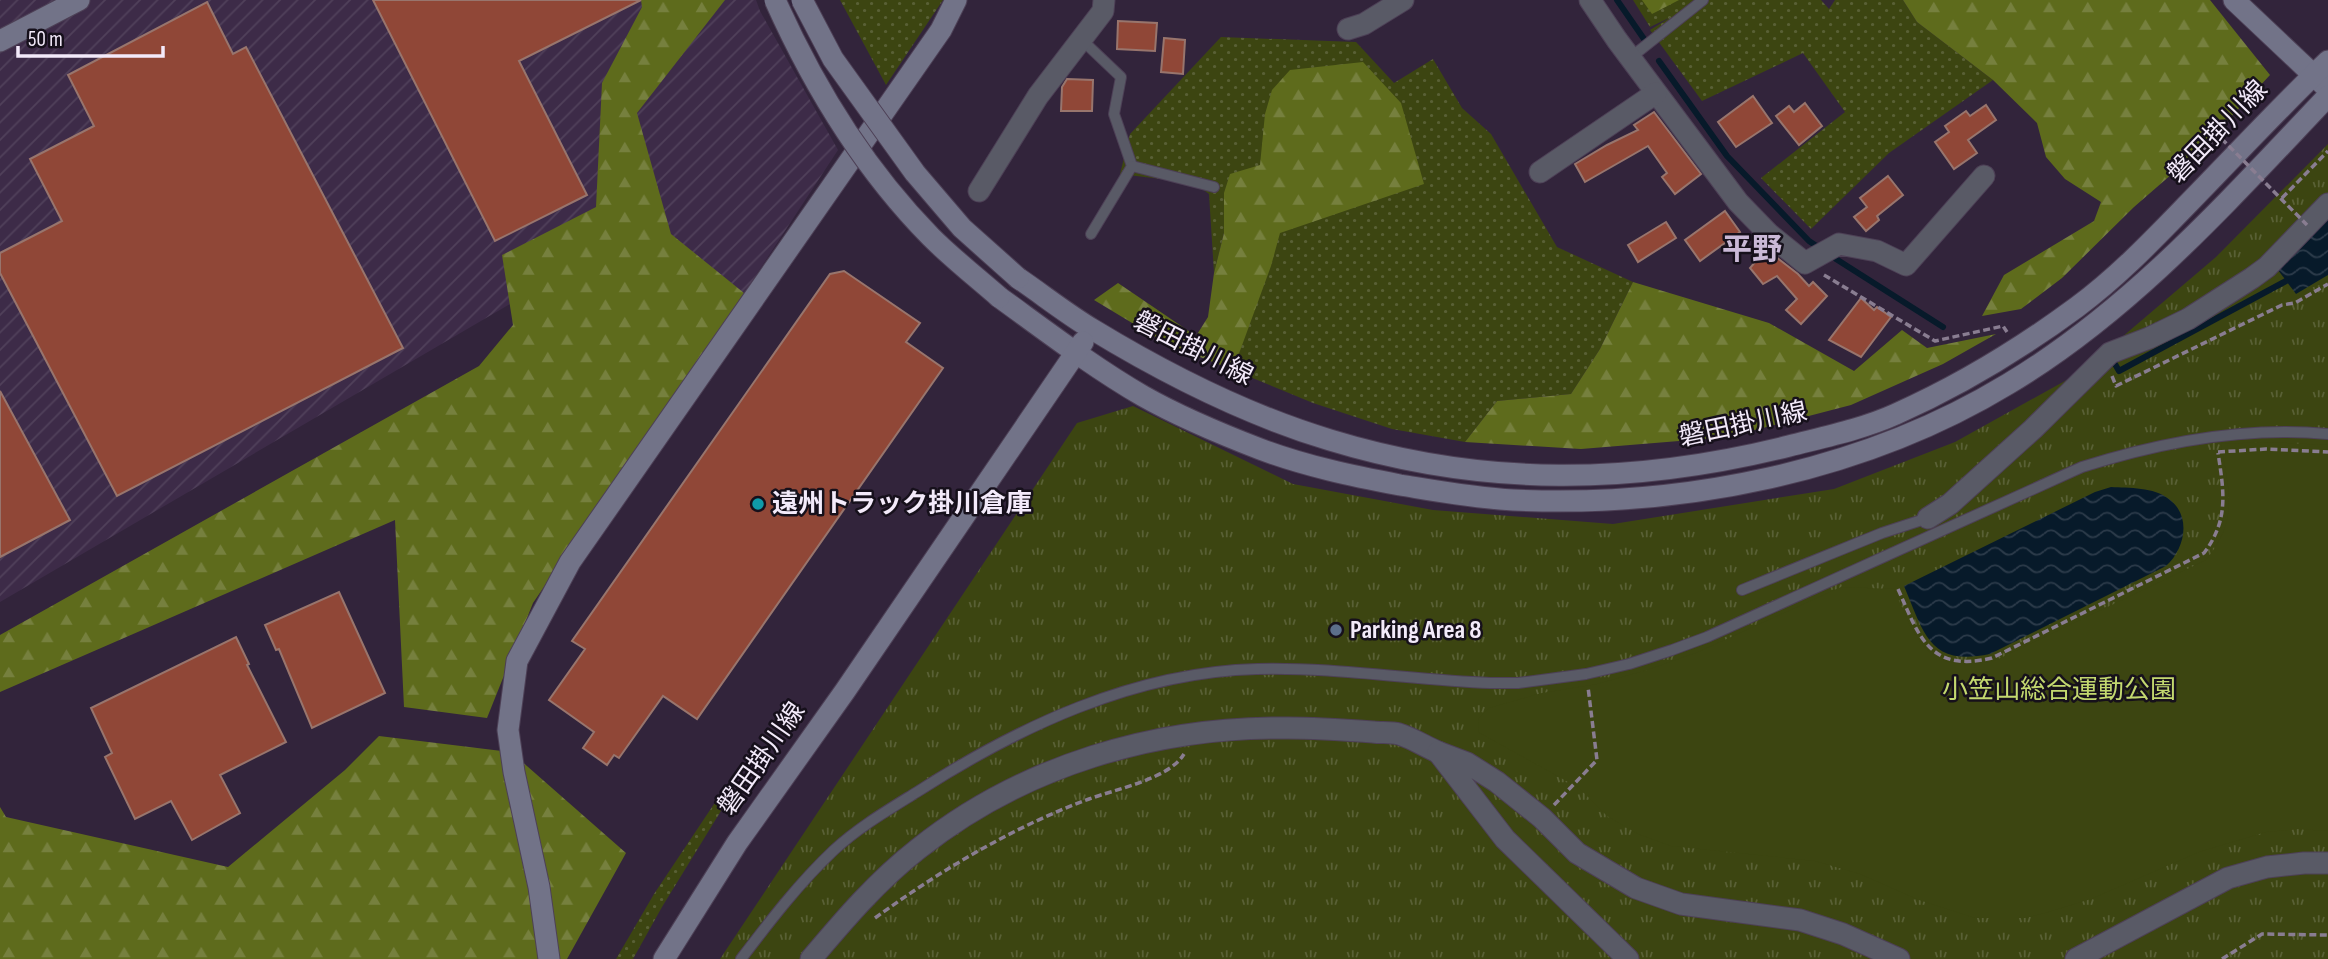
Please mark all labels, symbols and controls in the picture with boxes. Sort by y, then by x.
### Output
scale bar [18,14,163,58]
text: 50 m [28,27,63,52]
street label: 磐田掛川線 [2162,74,2274,190]
district label: 平野 [1722,232,1782,268]
street label: 磐田掛川線 [1128,306,1258,392]
street label: 磐田掛川線 [1676,396,1810,454]
place label: 遠州トラック掛川倉庫 [772,489,1032,520]
marker: 遠州トラック掛川倉庫 [750,496,766,512]
place label: Parking Area 8 [1350,615,1481,646]
marker: Parking Area 8 [1328,622,1344,638]
park label: 小笠山総合運動公園 [1942,675,2176,706]
street label: 磐田掛川線 [712,697,812,821]

